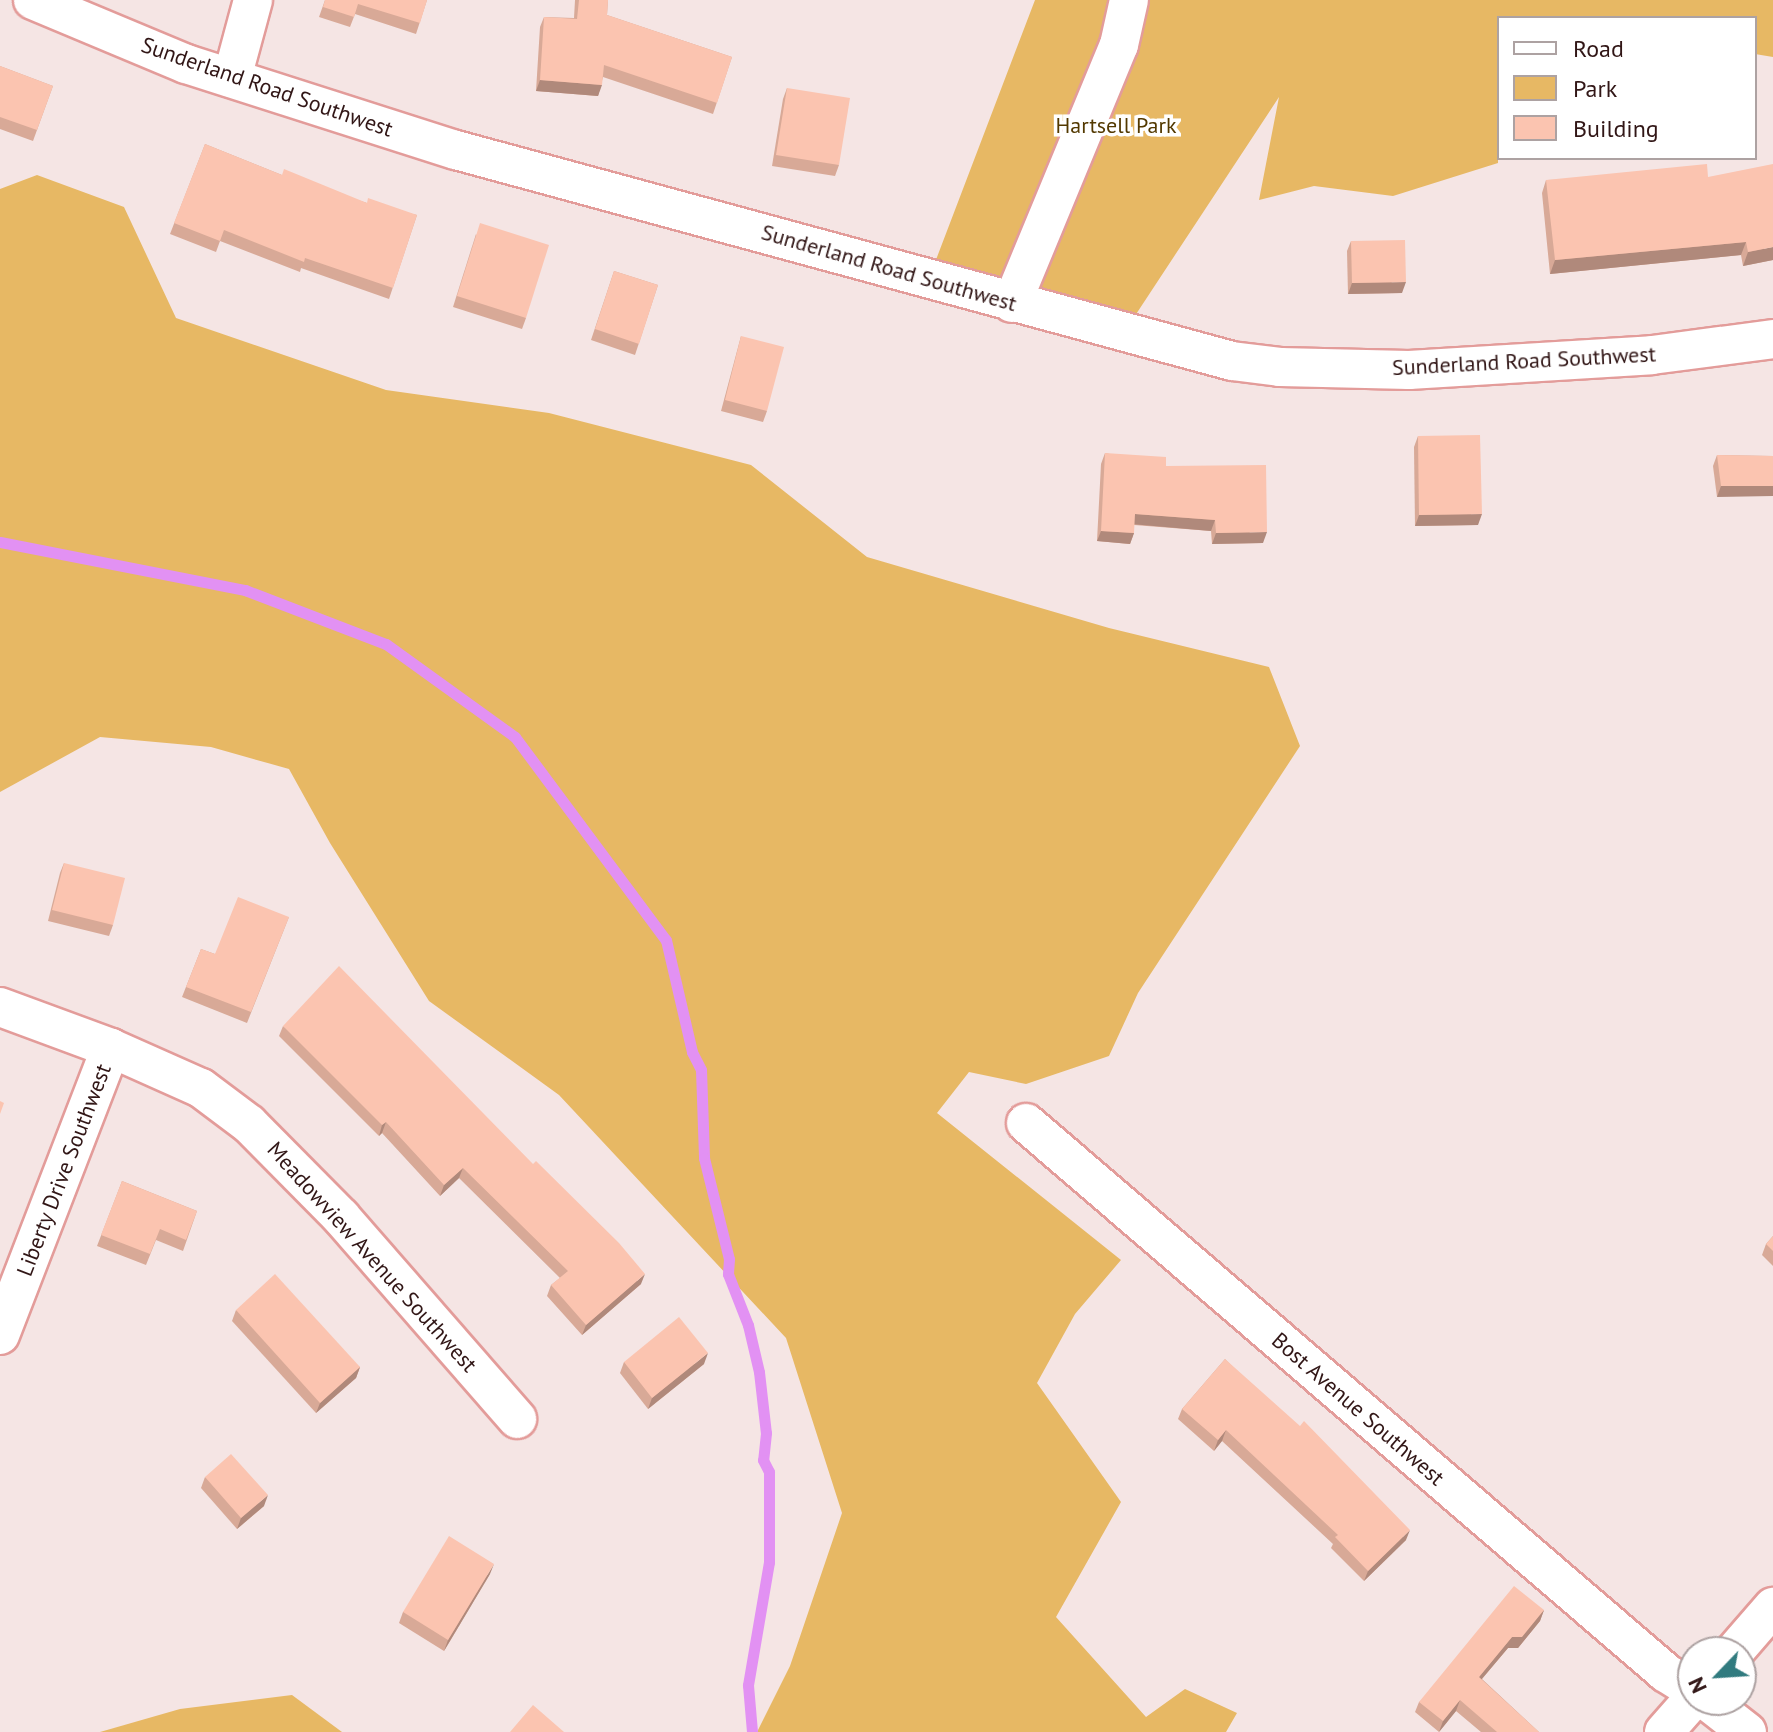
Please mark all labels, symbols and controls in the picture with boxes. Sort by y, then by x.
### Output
legend [1497,16,1757,160]
street label: Sunderland Road Southwest [138,32,396,142]
text: Road [1573,33,1624,64]
text: Park [1573,73,1617,104]
park label: Hartsell Park [1056,113,1176,139]
text: Building [1573,113,1659,144]
street label: Sunderland Road Southwest [758,219,1020,317]
street label: Sunderland Road Southwest [1391,341,1657,381]
street label: Liberty Drive Southwest [11,1060,117,1280]
street label: Meadowview Avenue Southwest [261,1136,483,1378]
street label: Bost Avenue Southwest [1266,1327,1450,1491]
north arrow [1677,1636,1757,1716]
text: N [1681,1673,1713,1698]

